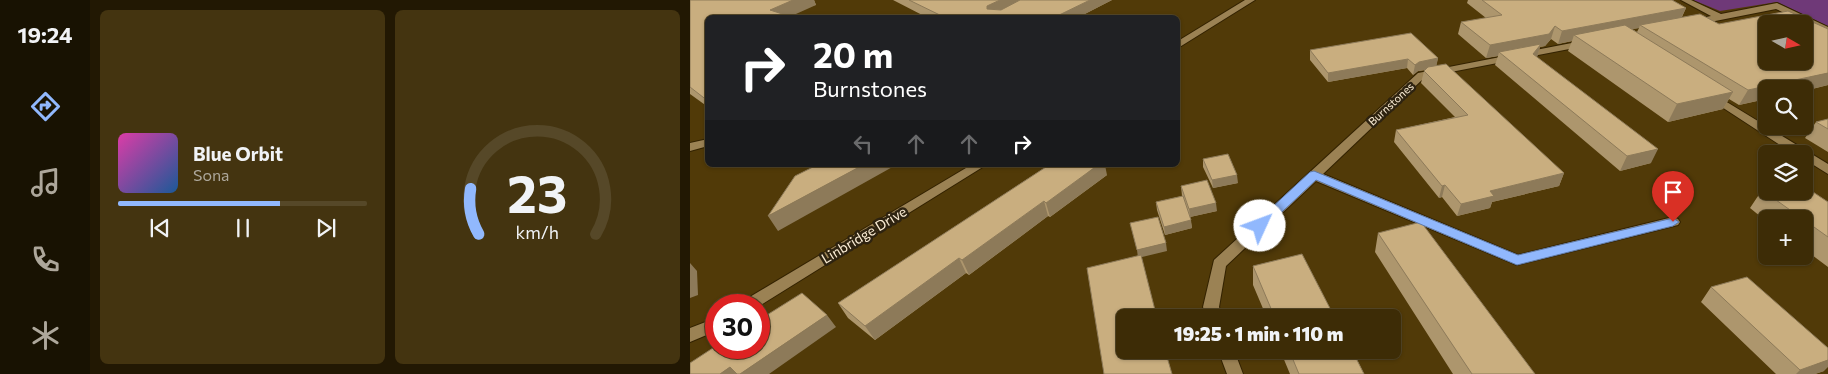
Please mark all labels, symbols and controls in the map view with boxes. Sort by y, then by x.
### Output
north arrow [1758,15,1812,70]
map controls [1758,15,1813,265]
text: 19:24 [17,21,73,48]
text: 20 m [813,32,893,75]
icon: right [730,35,795,100]
text: Burnstones [813,75,927,102]
street label: Burnstones [1365,79,1416,128]
button: search [1758,80,1813,135]
icon: directions [28,89,63,124]
icon: left [849,130,877,158]
icon: ahead [902,130,930,158]
icon: ahead [955,130,983,158]
icon: right [1008,130,1036,158]
text: Blue Orbit [193,142,283,165]
button: layers [1758,145,1813,200]
text: 23 [508,160,567,224]
icon: music [28,165,63,200]
text: Sona [193,165,229,184]
pin [1652,171,1694,222]
icon: arrive [1659,178,1687,206]
position arrow [1233,199,1285,251]
street label: Linbridge Drive [818,202,909,267]
button: + [1758,210,1813,265]
icon: previous [146,214,174,242]
icon: pause [229,214,257,242]
icon: next [312,214,340,242]
text: km/h [516,221,559,243]
icon: phone [28,242,63,277]
speed limit sign: 30 [705,294,770,359]
icon: climate [28,318,63,353]
text: 19:25 · 1 min · 110 m [1174,322,1343,345]

